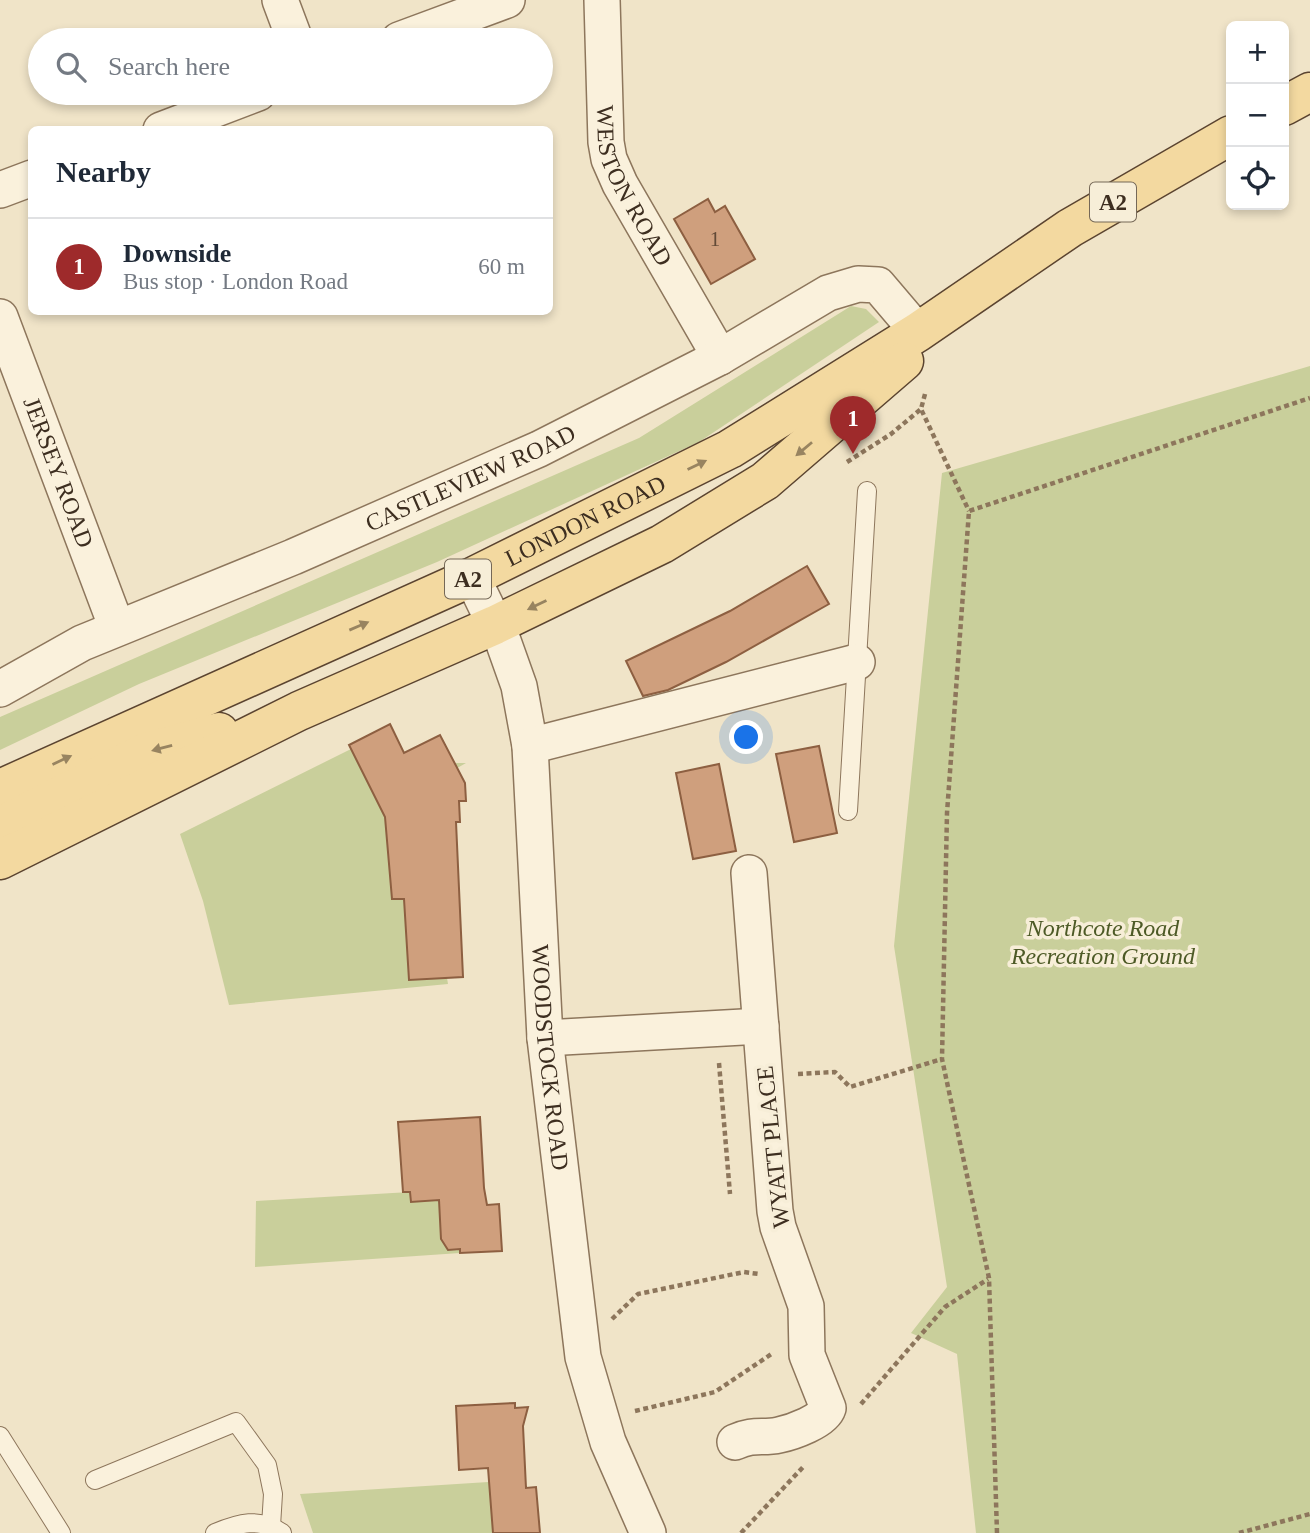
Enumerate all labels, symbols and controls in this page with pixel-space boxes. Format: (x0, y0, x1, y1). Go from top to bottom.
map controls (1226, 21, 1289, 210)
button: + (1226, 21, 1289, 84)
search box (28, 28, 553, 105)
icon: search (52, 48, 90, 86)
text: Search here (108, 52, 230, 81)
button: − (1226, 84, 1289, 147)
street label: WESTON ROAD (592, 105, 677, 270)
button: locate (1226, 147, 1289, 210)
text: Nearby (56, 155, 151, 188)
road number: A2 (1090, 182, 1136, 222)
house number: 1 (710, 227, 720, 251)
text: Downside (123, 239, 231, 268)
text: 1 (73, 254, 85, 279)
text: 60 m (478, 254, 525, 279)
text: Bus stop · London Road (123, 269, 348, 294)
street label: JERSEY ROAD (18, 394, 99, 551)
pin: 1 (830, 396, 876, 454)
street label: CASTLEVIEW ROAD (362, 420, 580, 536)
one-way arrow (796, 441, 814, 456)
one-way arrow (687, 460, 707, 471)
street label: LONDON ROAD (501, 470, 670, 571)
road number: A2 (445, 559, 491, 598)
one-way arrow (527, 599, 547, 611)
one-way arrow (348, 620, 369, 631)
your location (729, 720, 763, 754)
one-way arrow (151, 743, 173, 754)
one-way arrow (52, 755, 72, 766)
park label: Northcote Road Recreation Ground (1010, 915, 1196, 969)
street label: WOODSTOCK ROAD (527, 944, 574, 1172)
street label: WYATT PLACE (752, 1065, 794, 1229)

